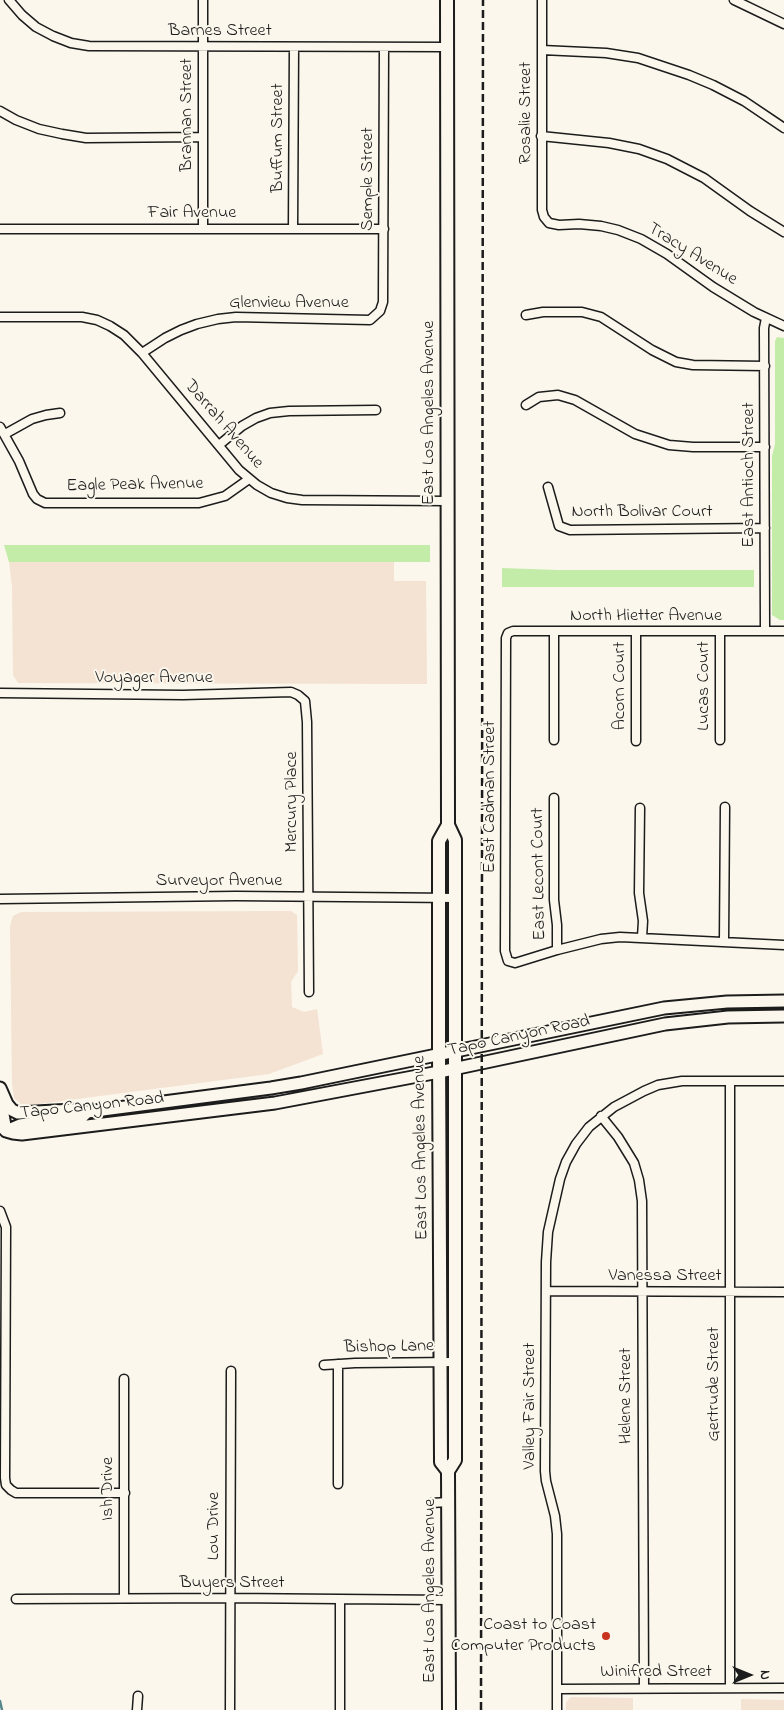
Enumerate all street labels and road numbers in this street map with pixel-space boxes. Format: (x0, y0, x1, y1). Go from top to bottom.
street label: Barnes Street (168, 21, 272, 43)
street label: Brannan Street (177, 58, 199, 172)
street label: Rosalie Street (516, 62, 538, 164)
street label: Buffum Street (268, 83, 290, 193)
street label: Semple Street (358, 127, 380, 231)
street label: Fair Avenue (148, 203, 236, 225)
street label: Tracy Avenue (643, 219, 741, 291)
street label: Glenview Avenue (229, 293, 349, 315)
street label: East Los Angeles Avenue (419, 321, 441, 505)
street label: Darrah Avenue (179, 376, 267, 474)
street label: East Antioch Street (739, 402, 761, 548)
street label: Eagle Peak Avenue (66, 474, 204, 498)
street label: North Bolivar Court (571, 502, 713, 524)
street label: North Hietter Avenue (570, 606, 722, 628)
street label: Lucas Court (694, 641, 716, 731)
street label: Acorn Court (610, 642, 632, 730)
street label: Voyager Avenue (95, 668, 213, 690)
street label: East Cadman Street (480, 721, 502, 873)
street label: Mercury Place (282, 751, 304, 853)
street label: East Lecont Court (528, 807, 552, 941)
street label: Surveyor Avenue (156, 871, 282, 893)
street label: Tapo Canyon Road (446, 1011, 592, 1063)
street label: East Los Angeles Avenue (410, 1055, 434, 1241)
street label: Tapo Canyon Road (19, 1089, 165, 1125)
street label: Vanessa Street (608, 1266, 722, 1288)
street label: Gertrude Street (704, 1327, 726, 1441)
street label: Bishop Lane (344, 1336, 434, 1360)
street label: Valley Fair Street (520, 1343, 542, 1469)
street label: Helene Street (616, 1348, 638, 1444)
street label: Ish Drive (98, 1457, 120, 1521)
street label: Lou Drive (204, 1492, 226, 1560)
street label: East Los Angeles Avenue (420, 1499, 442, 1683)
street label: Buyers Street (179, 1573, 285, 1595)
street label: Winifred Street (600, 1662, 712, 1684)

